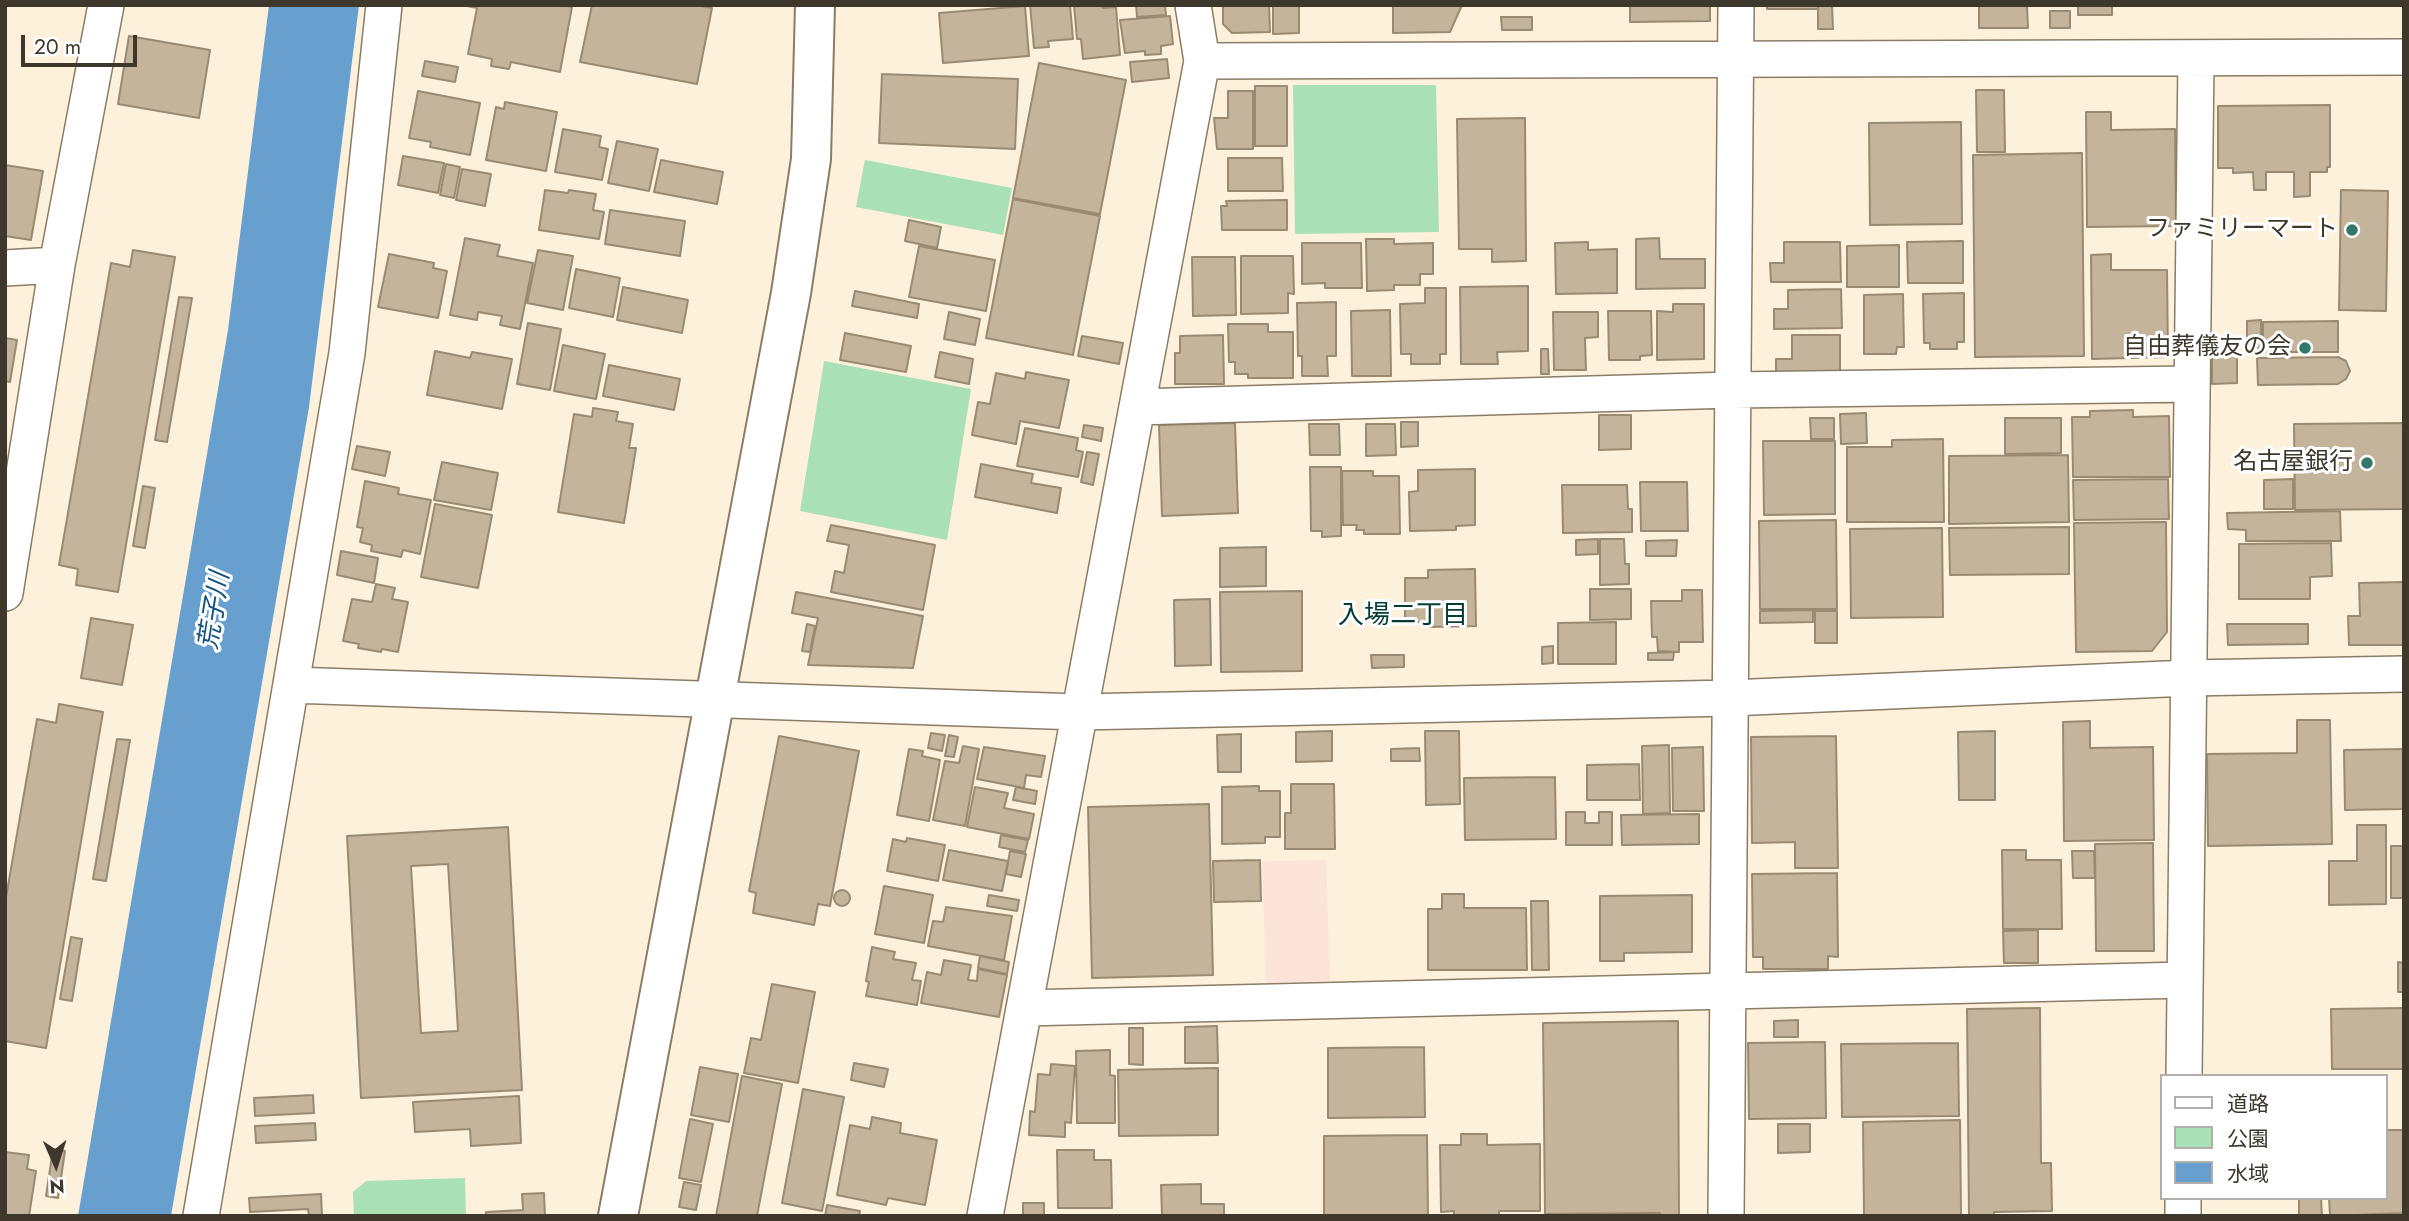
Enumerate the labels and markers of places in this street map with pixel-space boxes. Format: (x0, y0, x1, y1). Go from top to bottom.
place label: ファミリーマート (2146, 216, 2338, 244)
marker: ファミリーマート (2344, 222, 2360, 238)
place label: 自由葬儀友の会 (2123, 334, 2291, 362)
marker: 自由葬儀友の会 (2297, 340, 2313, 356)
place label: 名古屋銀行 (2233, 449, 2353, 477)
marker: 名古屋銀行 (2359, 455, 2375, 471)

